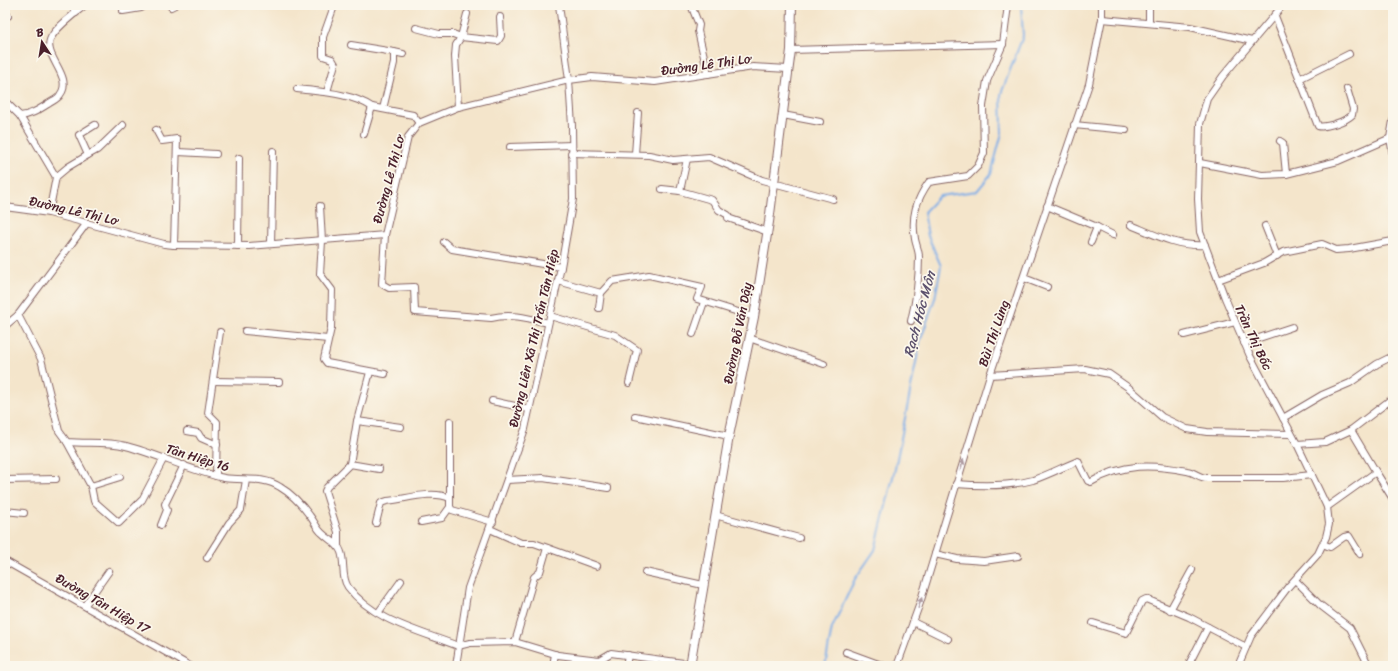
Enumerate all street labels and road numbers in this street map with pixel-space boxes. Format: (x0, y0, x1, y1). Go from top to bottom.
street label: Đường Lê Thị Lơ (659, 47, 754, 82)
street label: Đường Lê Thị Lơ (366, 131, 412, 226)
street label: Đường Lê Thị Lơ (27, 189, 122, 232)
street label: Đường Liên Xã Thị Trấn Tân Hiệp (502, 246, 565, 430)
street label: Đường Đỗ Văn Dậy (716, 280, 759, 386)
street label: Bùi Thị Lùng (971, 296, 1016, 370)
street label: Trần Thị Bốc (1228, 300, 1279, 375)
street label: Tân Hiệp 16 (163, 437, 233, 478)
street label: Đường Tân Hiệp 17 (51, 567, 156, 641)

